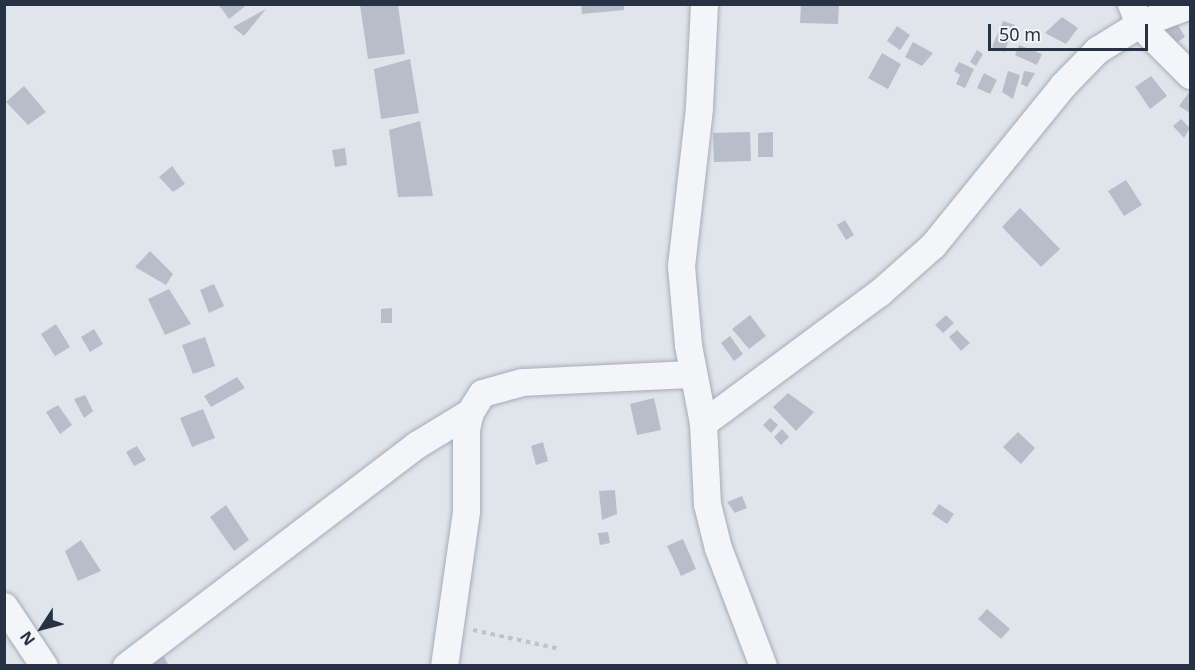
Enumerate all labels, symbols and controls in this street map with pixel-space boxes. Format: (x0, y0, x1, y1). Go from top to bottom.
scale bar (991, 12, 1152, 50)
text: 50 m (999, 22, 1041, 46)
north arrow (12, 598, 72, 658)
text: N (15, 627, 40, 650)

